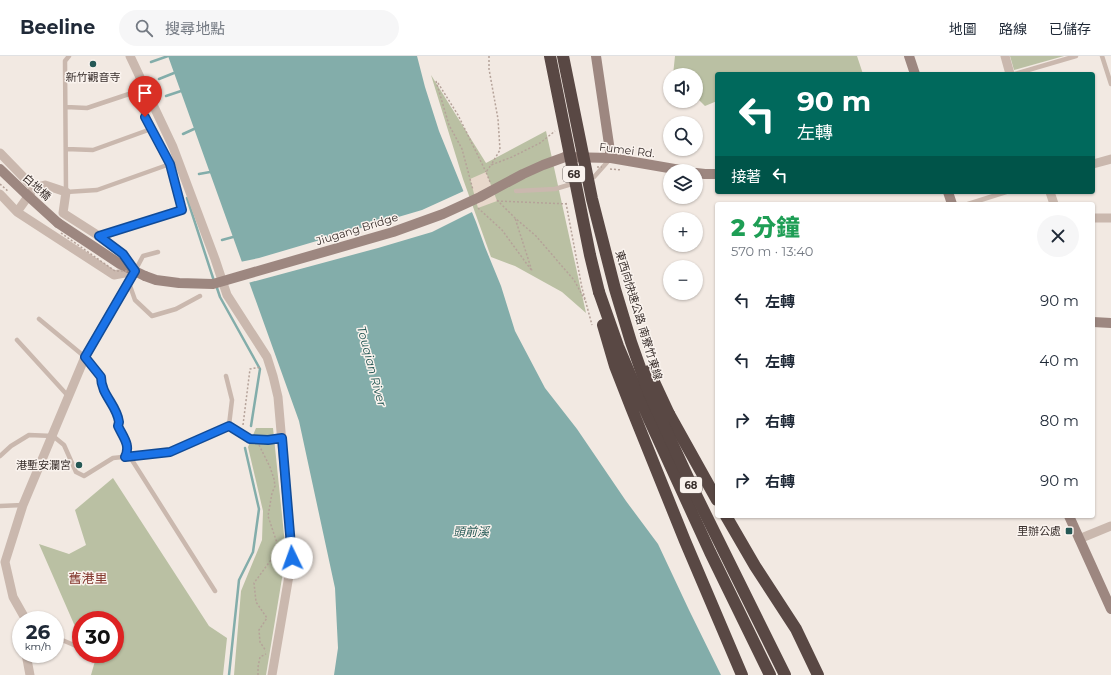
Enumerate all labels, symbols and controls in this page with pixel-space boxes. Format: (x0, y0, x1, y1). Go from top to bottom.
search box (119, 10, 399, 46)
text: Beeline (20, 16, 95, 39)
icon: search (133, 17, 155, 39)
text: 搜尋地點 (165, 19, 225, 38)
text: 地圖 (949, 20, 977, 38)
text: 路線 (999, 20, 1027, 38)
text: 已儲存 (1049, 20, 1091, 38)
marker: 新竹觀音寺 (88, 59, 98, 69)
map controls (663, 68, 703, 300)
button: sound (663, 68, 703, 108)
place label: 新竹觀音寺 (66, 70, 121, 84)
pin (128, 76, 162, 117)
icon: arrive (134, 82, 156, 104)
text: 90 m (797, 84, 871, 118)
icon: left (731, 88, 783, 140)
button: search (663, 116, 703, 156)
text: 左轉 (797, 122, 833, 144)
street label: Fumei Rd. (598, 140, 656, 160)
button: layers (663, 164, 703, 204)
icon: left (769, 164, 791, 186)
road number: 68 (563, 166, 585, 182)
text: 接著 (731, 167, 761, 186)
street label: 白地橋 (20, 171, 54, 203)
street label: Jiugang Bridge (313, 210, 400, 248)
button: + (663, 212, 703, 252)
text: 2 分鐘 (731, 213, 800, 242)
button: close (1037, 215, 1079, 257)
text: 570 m · 13:40 (731, 243, 813, 259)
street label: 東西向快速公路 南寮竹東線 (613, 248, 665, 382)
button: − (663, 260, 703, 300)
icon: left (731, 289, 753, 311)
text: 90 m (1040, 291, 1079, 310)
text: 左轉 (765, 292, 795, 311)
water label: Touqian River (354, 324, 390, 408)
icon: left (731, 349, 753, 371)
text: 40 m (1039, 351, 1079, 370)
text: 左轉 (765, 352, 795, 371)
icon: right (731, 409, 753, 431)
text: 80 m (1040, 411, 1079, 430)
text: 右轉 (765, 412, 795, 431)
place label: 港塹安瀾宮 (16, 458, 71, 472)
marker: 港塹安瀾宮 (74, 460, 84, 470)
icon: right (731, 469, 753, 491)
text: 90 m (1040, 471, 1079, 490)
text: 右轉 (765, 472, 795, 491)
road number: 68 (680, 477, 702, 493)
water label: 頭前溪 (453, 524, 491, 539)
place label: 里辦公處 (1017, 524, 1061, 538)
marker: 里辦公處 (1064, 526, 1074, 536)
position arrow (271, 537, 313, 579)
district label: 舊港里 (68, 570, 108, 586)
speed limit sign: 30 (72, 611, 124, 663)
text: 26 (26, 620, 50, 644)
text: km/h (25, 640, 51, 653)

